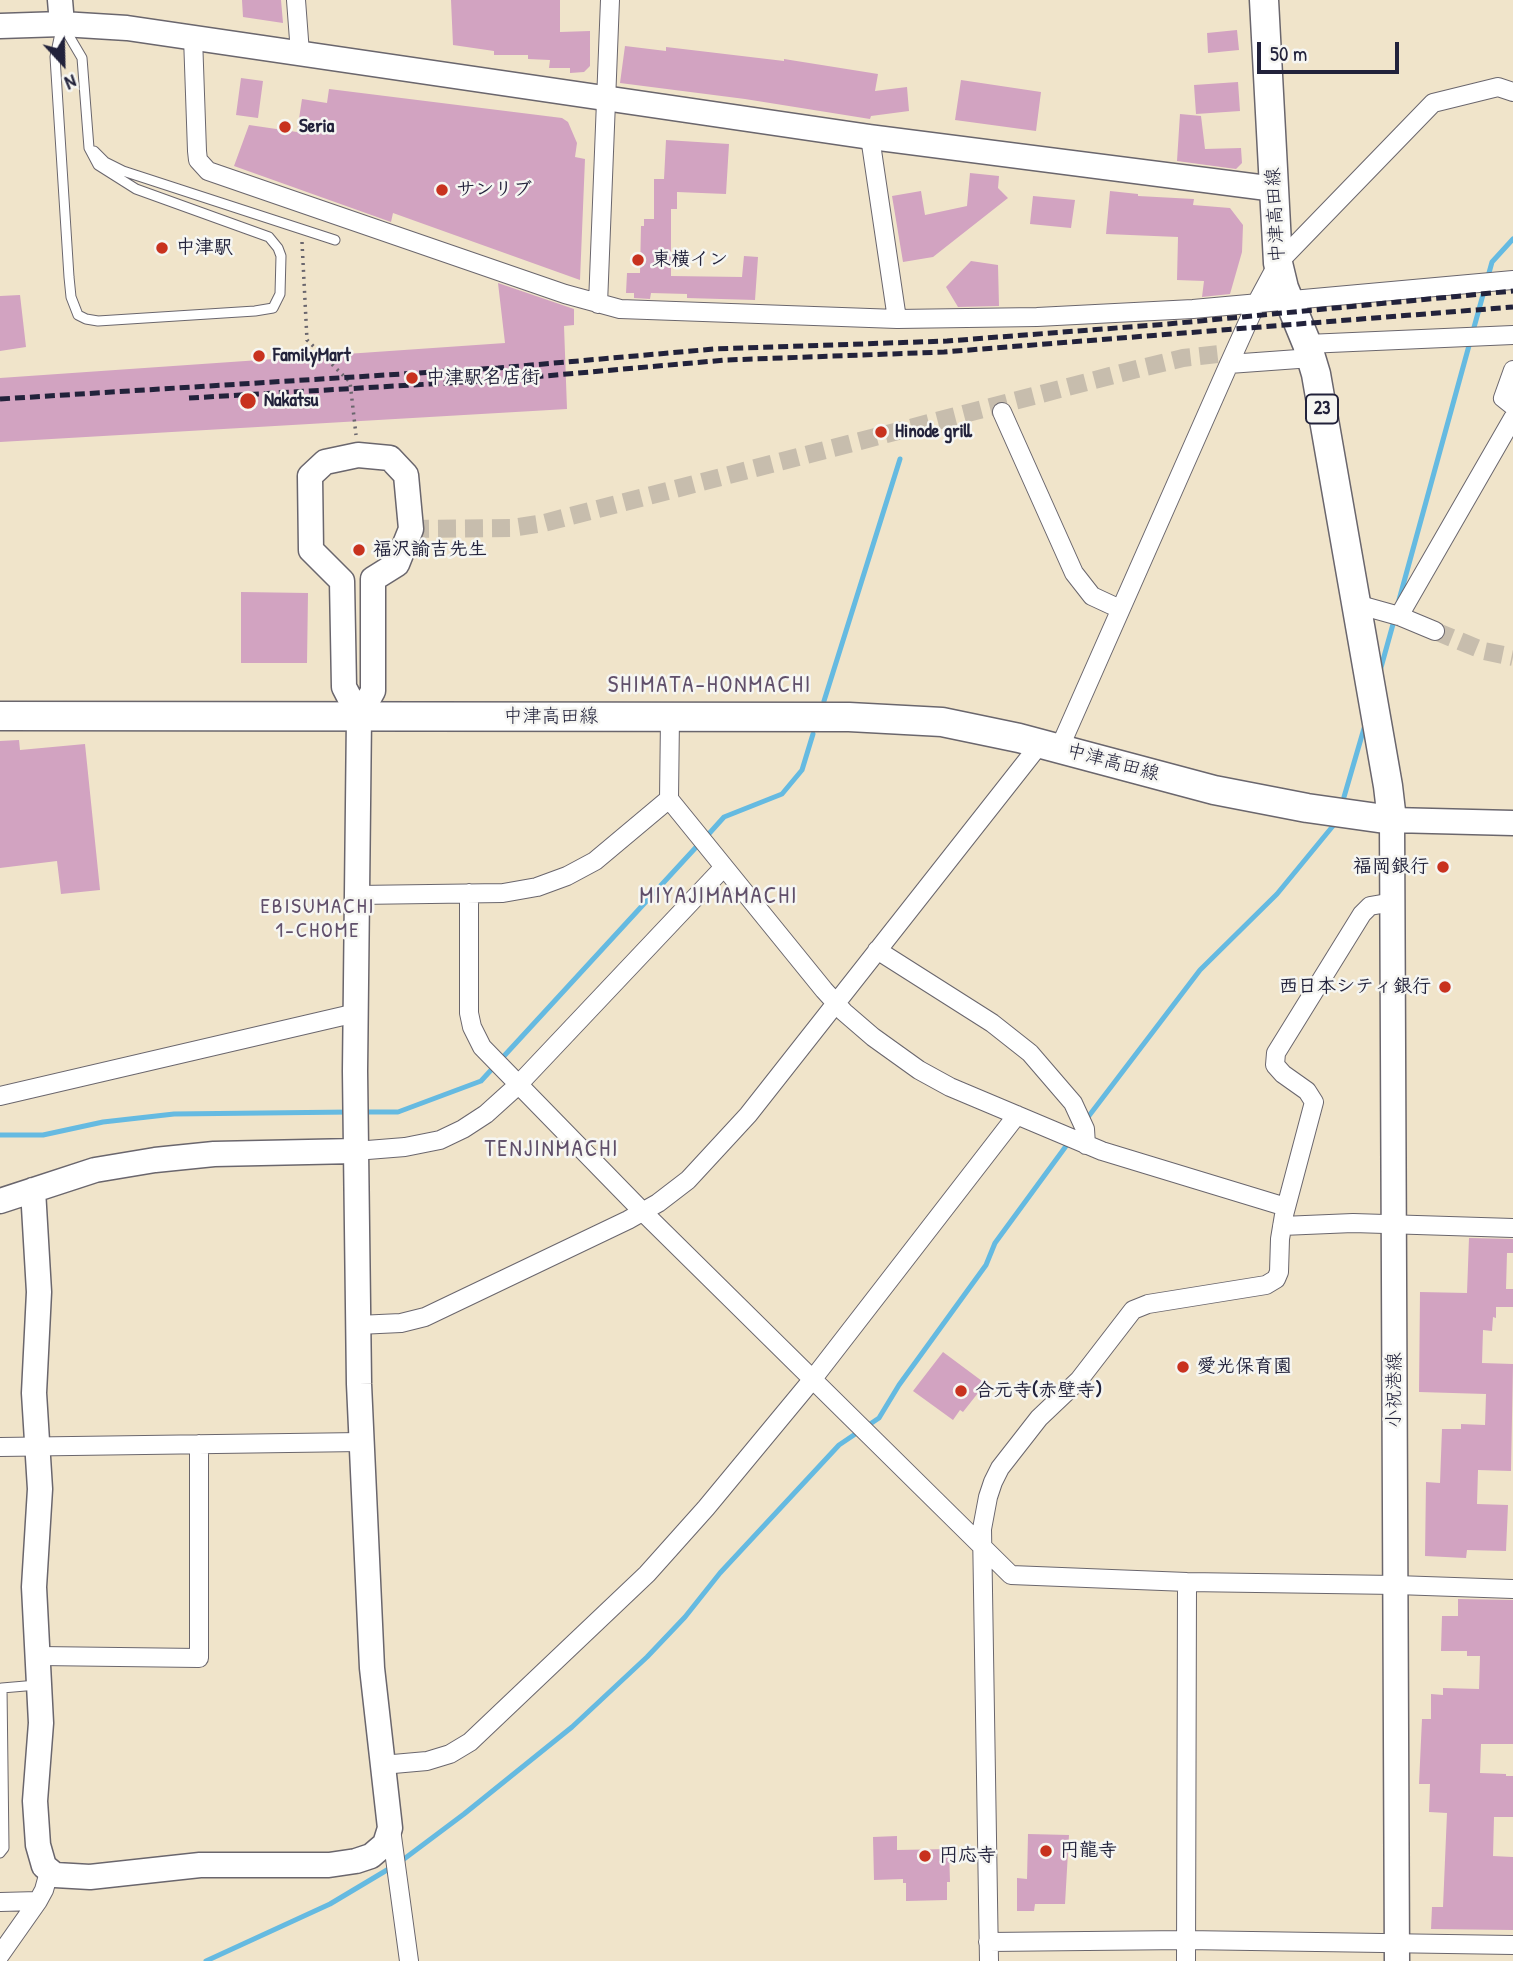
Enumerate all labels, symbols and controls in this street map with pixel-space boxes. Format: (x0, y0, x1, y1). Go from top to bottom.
north arrow (28, 28, 98, 98)
scale bar (1261, 28, 1403, 72)
text: 50 m (1270, 39, 1307, 68)
text: N (61, 69, 80, 96)
place label: Seria (299, 116, 334, 138)
marker: Seria (277, 119, 293, 135)
street label: 中津高田線 (1262, 167, 1290, 263)
place label: サンリブ (456, 179, 532, 201)
marker: サンリブ (434, 182, 450, 198)
place label: 中津駅 (176, 237, 233, 259)
marker: 中津駅 (154, 240, 170, 256)
place label: 東横イン (652, 249, 728, 271)
marker: 東横イン (630, 252, 646, 268)
place label: FamilyMart (273, 345, 350, 367)
marker: FamilyMart (251, 348, 267, 364)
place label: 中津駅名店街 (426, 367, 540, 389)
marker: 中津駅名店街 (404, 370, 420, 386)
place label: Nakatsu (264, 390, 318, 412)
marker: Nakatsu (238, 391, 258, 411)
road number: 23 (1306, 394, 1338, 424)
place label: Hinode grill (895, 421, 972, 443)
marker: Hinode grill (873, 424, 889, 440)
place label: 福沢諭吉先生 (373, 539, 487, 561)
marker: 福沢諭吉先生 (351, 542, 367, 558)
district label: SHIMATA-HONMACHI (610, 672, 810, 700)
street label: 中津高田線 (504, 706, 598, 728)
street label: 中津高田線 (1064, 740, 1162, 786)
place label: 福岡銀行 (1353, 856, 1429, 878)
marker: 福岡銀行 (1435, 859, 1451, 875)
district label: MIYAJIMAMACHI (641, 883, 797, 911)
district label: EBISUMACHI 1-CHOME (262, 894, 374, 944)
place label: 西日本シティ銀行 (1279, 976, 1431, 998)
marker: 西日本シティ銀行 (1437, 979, 1453, 995)
district label: TENJINMACHI (486, 1136, 618, 1164)
street label: 小祝港線 (1384, 1352, 1406, 1428)
place label: 愛光保育園 (1197, 1356, 1292, 1378)
marker: 愛光保育園 (1175, 1359, 1191, 1375)
place label: 合元寺(赤壁寺) (975, 1380, 1102, 1402)
marker: 合元寺(赤壁寺) (953, 1383, 969, 1399)
place label: 円龍寺 (1060, 1840, 1117, 1862)
marker: 円龍寺 (1038, 1843, 1054, 1859)
place label: 円応寺 (939, 1845, 996, 1867)
marker: 円応寺 (917, 1848, 933, 1864)

